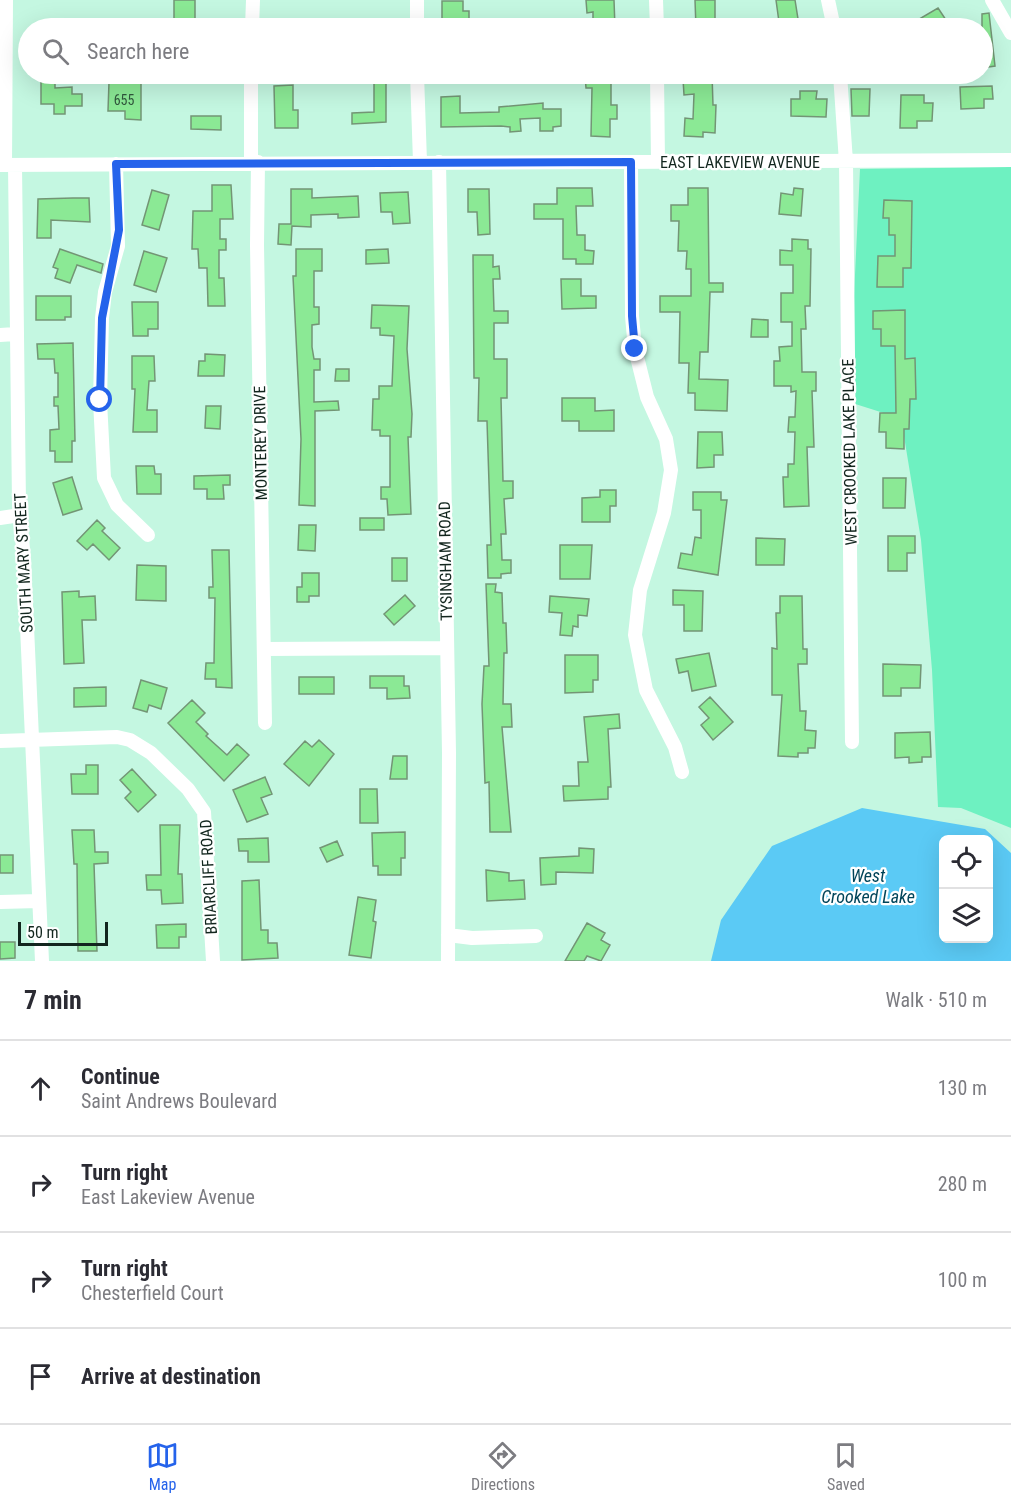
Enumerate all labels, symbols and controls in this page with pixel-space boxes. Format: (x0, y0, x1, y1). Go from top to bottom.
search box (18, 18, 993, 84)
icon: search (39, 35, 72, 68)
text: Search here (87, 39, 189, 64)
house number: 655 (114, 92, 134, 108)
street label: EAST LAKEVIEW AVENUE (660, 153, 820, 172)
route end (621, 335, 647, 361)
street label: WEST CROOKED LAKE PLACE (838, 359, 861, 545)
street label: MONTEREY DRIVE (250, 385, 271, 501)
route start (86, 386, 112, 412)
street label: SOUTH MARY STREET (10, 493, 37, 633)
street label: TYSINGHAM ROAD (435, 501, 456, 621)
street label: BRIARCLIFF ROAD (196, 819, 221, 935)
map controls (939, 835, 993, 943)
button: locate (939, 835, 993, 889)
water label: West Crooked Lake (821, 865, 915, 907)
button: layers (939, 889, 993, 943)
scale bar (18, 919, 108, 946)
text: 50 m (27, 923, 59, 942)
text: 7 min (24, 985, 82, 1015)
text: Walk · 510 m (886, 988, 987, 1012)
text: Continue (81, 1064, 160, 1089)
icon: ahead (24, 1072, 57, 1105)
text: 130 m (938, 1076, 987, 1100)
text: Saint Andrews Boulevard (81, 1089, 277, 1113)
text: Turn right (81, 1160, 168, 1185)
icon: right (24, 1168, 57, 1201)
text: 280 m (938, 1172, 987, 1196)
text: East Lakeview Avenue (81, 1185, 255, 1209)
text: Turn right (81, 1256, 168, 1281)
icon: right (24, 1264, 57, 1297)
text: 100 m (938, 1268, 987, 1292)
text: Chesterfield Court (81, 1281, 224, 1305)
icon: arrive (24, 1360, 57, 1393)
text: Arrive at destination (81, 1364, 261, 1389)
tab: Map (146, 1439, 179, 1494)
tab: Directions (471, 1439, 535, 1494)
tab: Saved (827, 1439, 865, 1494)

